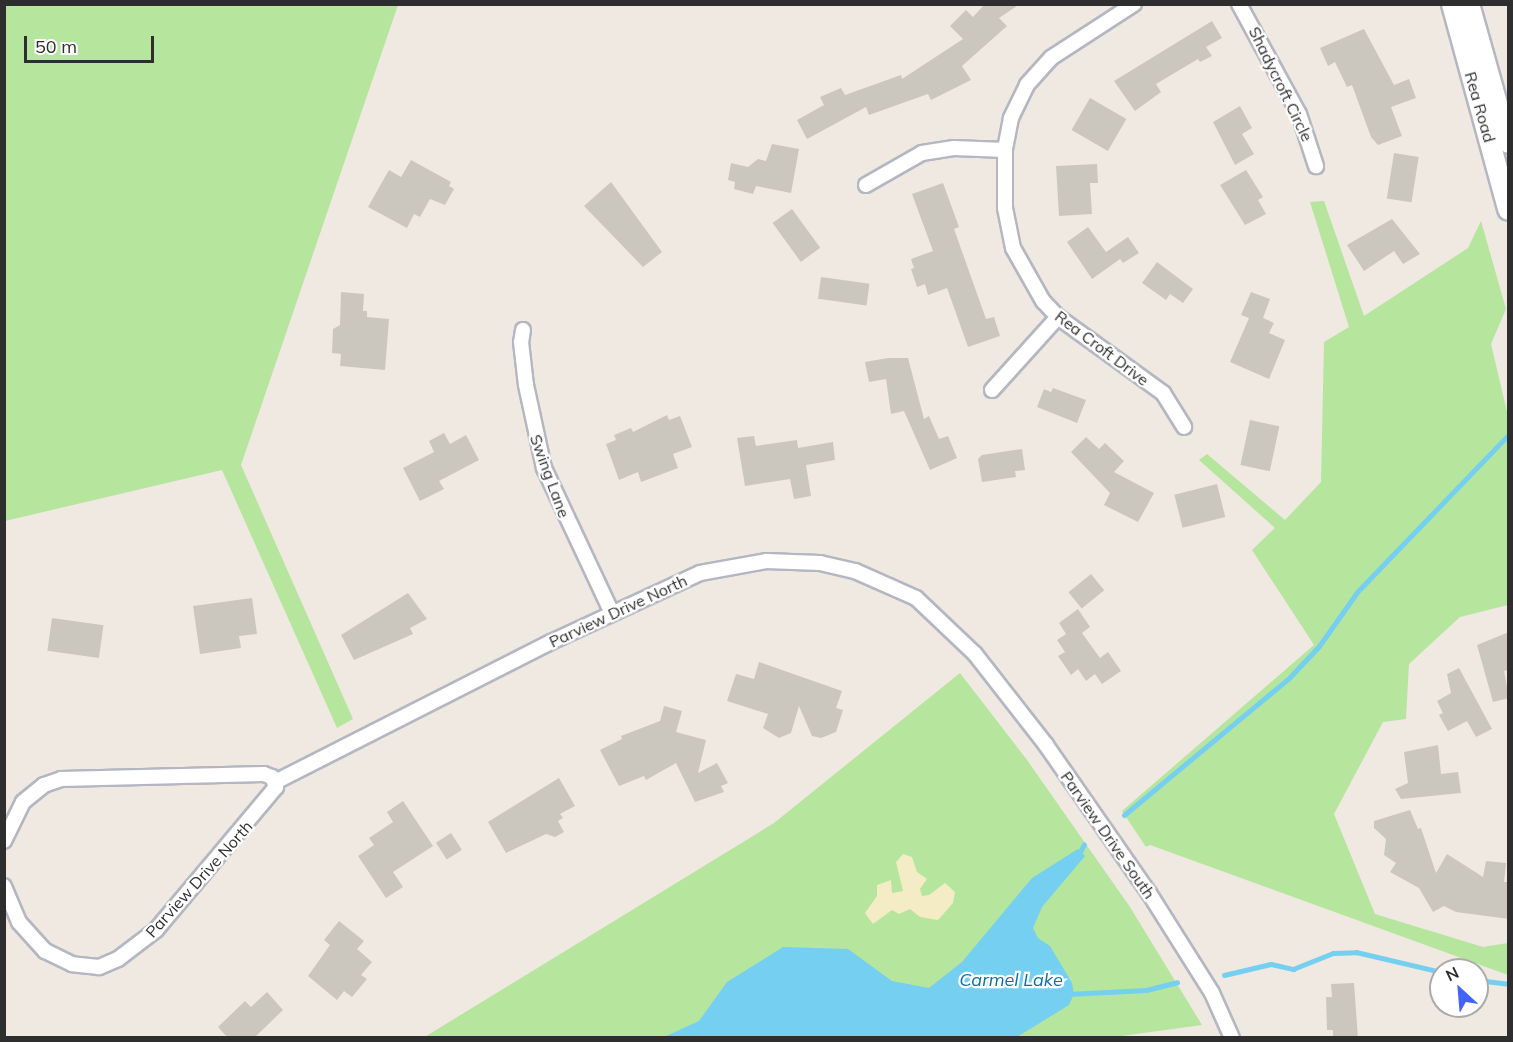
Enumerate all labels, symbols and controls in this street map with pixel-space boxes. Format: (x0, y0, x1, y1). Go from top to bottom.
street label: Shadycroft Circle (1245, 23, 1317, 145)
scale bar (27, 24, 158, 62)
text: 50 m (35, 35, 77, 58)
street label: Rea Road (1461, 69, 1499, 145)
street label: Rea Croft Drive (1051, 306, 1153, 390)
street label: Swing Lane (526, 432, 574, 520)
street label: Parview Drive North (546, 571, 690, 651)
street label: Parview Drive South (1057, 768, 1159, 902)
street label: Parview Drive North (142, 817, 256, 941)
north arrow (1429, 958, 1489, 1018)
text: N (1442, 962, 1462, 985)
water label: Carmel Lake (959, 969, 1063, 991)

